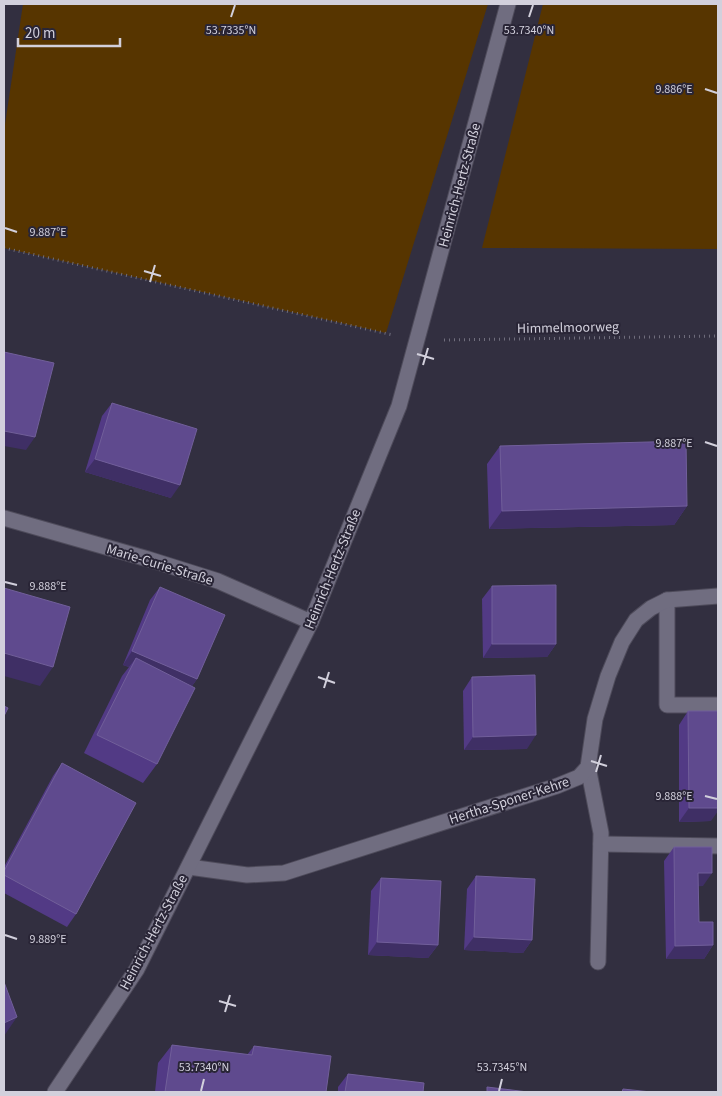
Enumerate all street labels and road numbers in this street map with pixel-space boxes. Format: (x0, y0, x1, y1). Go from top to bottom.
street label: Heinrich-Hertz-Straße (434, 121, 486, 250)
street label: Himmelmoorweg (517, 317, 619, 339)
street label: Heinrich-Hertz-Straße (300, 506, 366, 632)
street label: Marie-Curie-Straße (104, 539, 215, 591)
street label: Hertha-Sponer-Kehre (447, 772, 572, 830)
street label: Heinrich-Hertz-Straße (115, 871, 193, 994)

